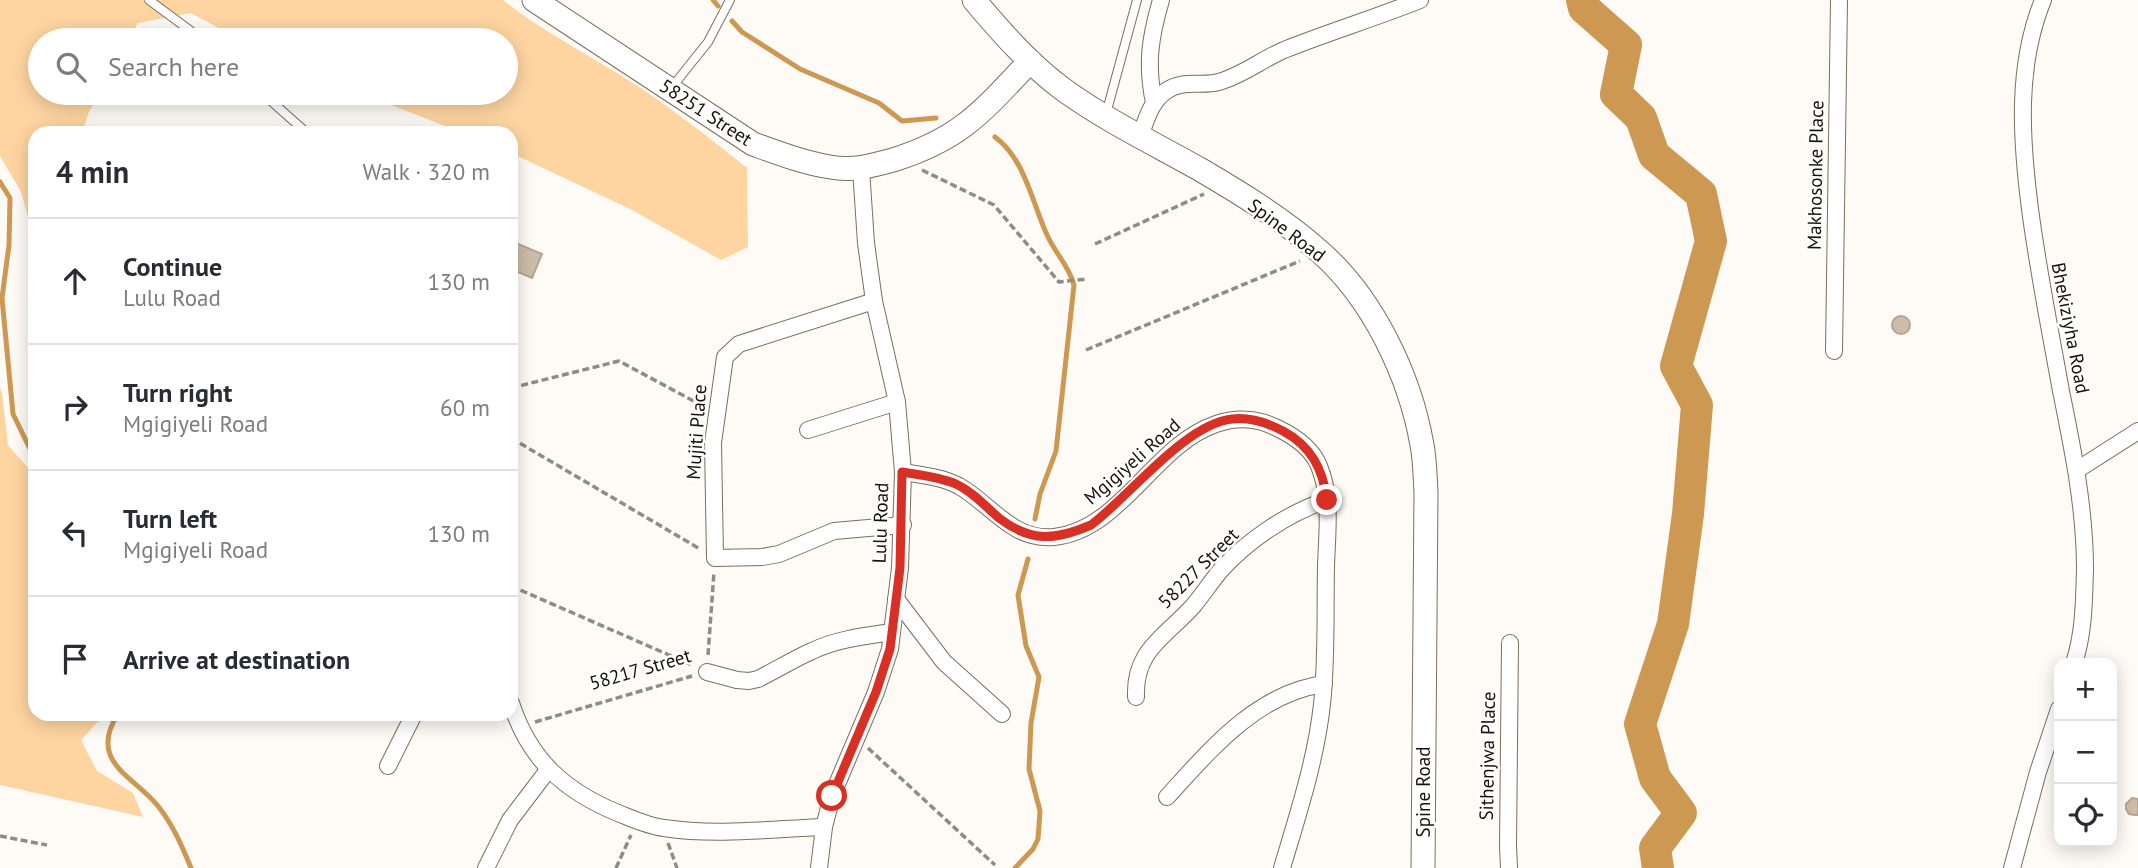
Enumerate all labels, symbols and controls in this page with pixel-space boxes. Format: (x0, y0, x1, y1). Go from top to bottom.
search box (28, 28, 518, 105)
icon: search (52, 48, 90, 86)
text: Search here (108, 50, 239, 83)
street label: 58251 Street (655, 73, 757, 151)
street label: Makhosonke Place (1802, 100, 1828, 250)
text: 4 min (56, 152, 129, 191)
text: Walk · 320 m (363, 157, 490, 186)
street label: Spine Road (1244, 193, 1330, 267)
text: Continue (123, 250, 222, 283)
street label: Bhekiziyha Road (2047, 260, 2095, 396)
icon: ahead (56, 262, 94, 300)
text: 130 m (428, 267, 490, 296)
text: Lulu Road (123, 283, 221, 312)
text: Turn right (123, 376, 232, 409)
street label: Mujiti Place (681, 384, 711, 480)
icon: right (56, 388, 94, 426)
text: 60 m (440, 393, 490, 422)
text: Mgigiyeli Road (123, 409, 268, 438)
street label: Mgigiyeli Road (1079, 413, 1185, 509)
street label: Lulu Road (867, 482, 893, 564)
route end (1311, 484, 1342, 515)
text: Turn left (123, 502, 217, 535)
icon: left (56, 514, 94, 552)
text: 130 m (428, 519, 490, 548)
street label: 58227 Street (1153, 522, 1244, 613)
text: Mgigiyeli Road (123, 535, 268, 564)
icon: arrive (56, 640, 94, 678)
text: Arrive at destination (123, 643, 350, 676)
street label: 58217 Street (587, 643, 694, 695)
map controls (2054, 658, 2117, 847)
button: + (2054, 658, 2117, 721)
street label: Sithenjwa Place (1474, 691, 1500, 821)
button: − (2054, 721, 2117, 784)
street label: Spine Road (1411, 747, 1435, 837)
route start (816, 780, 847, 811)
button: locate (2054, 784, 2117, 847)

